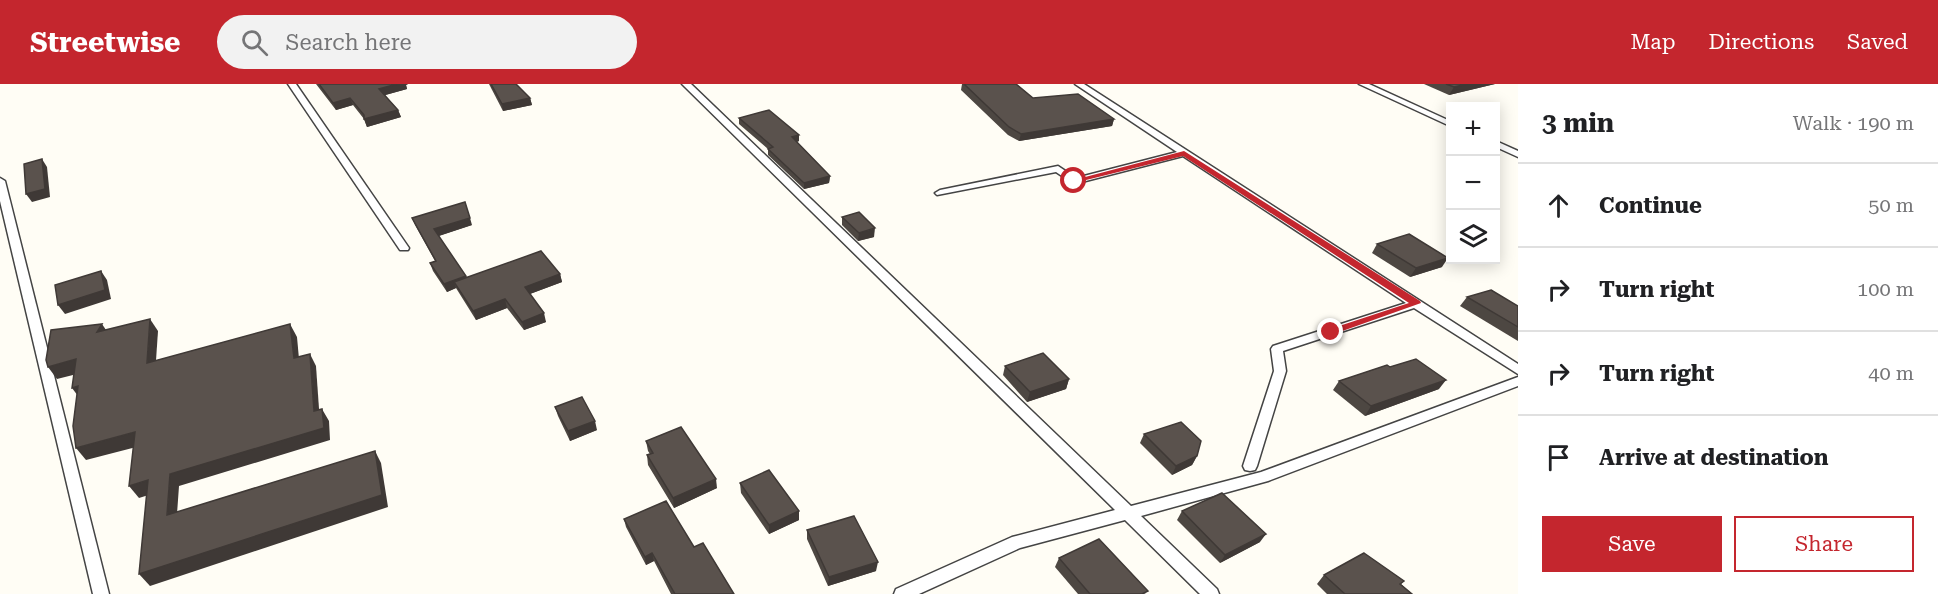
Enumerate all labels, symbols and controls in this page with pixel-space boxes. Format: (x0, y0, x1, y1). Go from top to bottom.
search box (217, 15, 637, 69)
text: Streetwise (30, 26, 181, 59)
icon: search (238, 26, 271, 59)
text: Search here (286, 30, 412, 55)
text: Map (1631, 30, 1675, 54)
text: Directions (1708, 30, 1814, 54)
text: Saved (1847, 30, 1908, 54)
map controls (1446, 102, 1500, 264)
button: + (1446, 102, 1500, 156)
text: 3 min (1542, 108, 1614, 138)
text: Walk · 190 m (1793, 111, 1914, 135)
button: − (1446, 156, 1500, 210)
route start (1060, 167, 1086, 193)
icon: ahead (1542, 189, 1575, 222)
text: Continue (1599, 193, 1702, 218)
text: 50 m (1868, 193, 1914, 217)
button: layers (1446, 210, 1500, 264)
icon: right (1542, 273, 1575, 306)
text: Turn right (1599, 277, 1714, 302)
text: 100 m (1857, 277, 1914, 301)
route end (1317, 318, 1343, 344)
icon: right (1542, 357, 1575, 390)
text: Turn right (1599, 361, 1714, 386)
text: 40 m (1868, 361, 1914, 385)
icon: arrive (1542, 441, 1575, 474)
text: Arrive at destination (1599, 445, 1828, 470)
button: Save (1542, 516, 1722, 572)
button: Share (1734, 516, 1914, 572)

